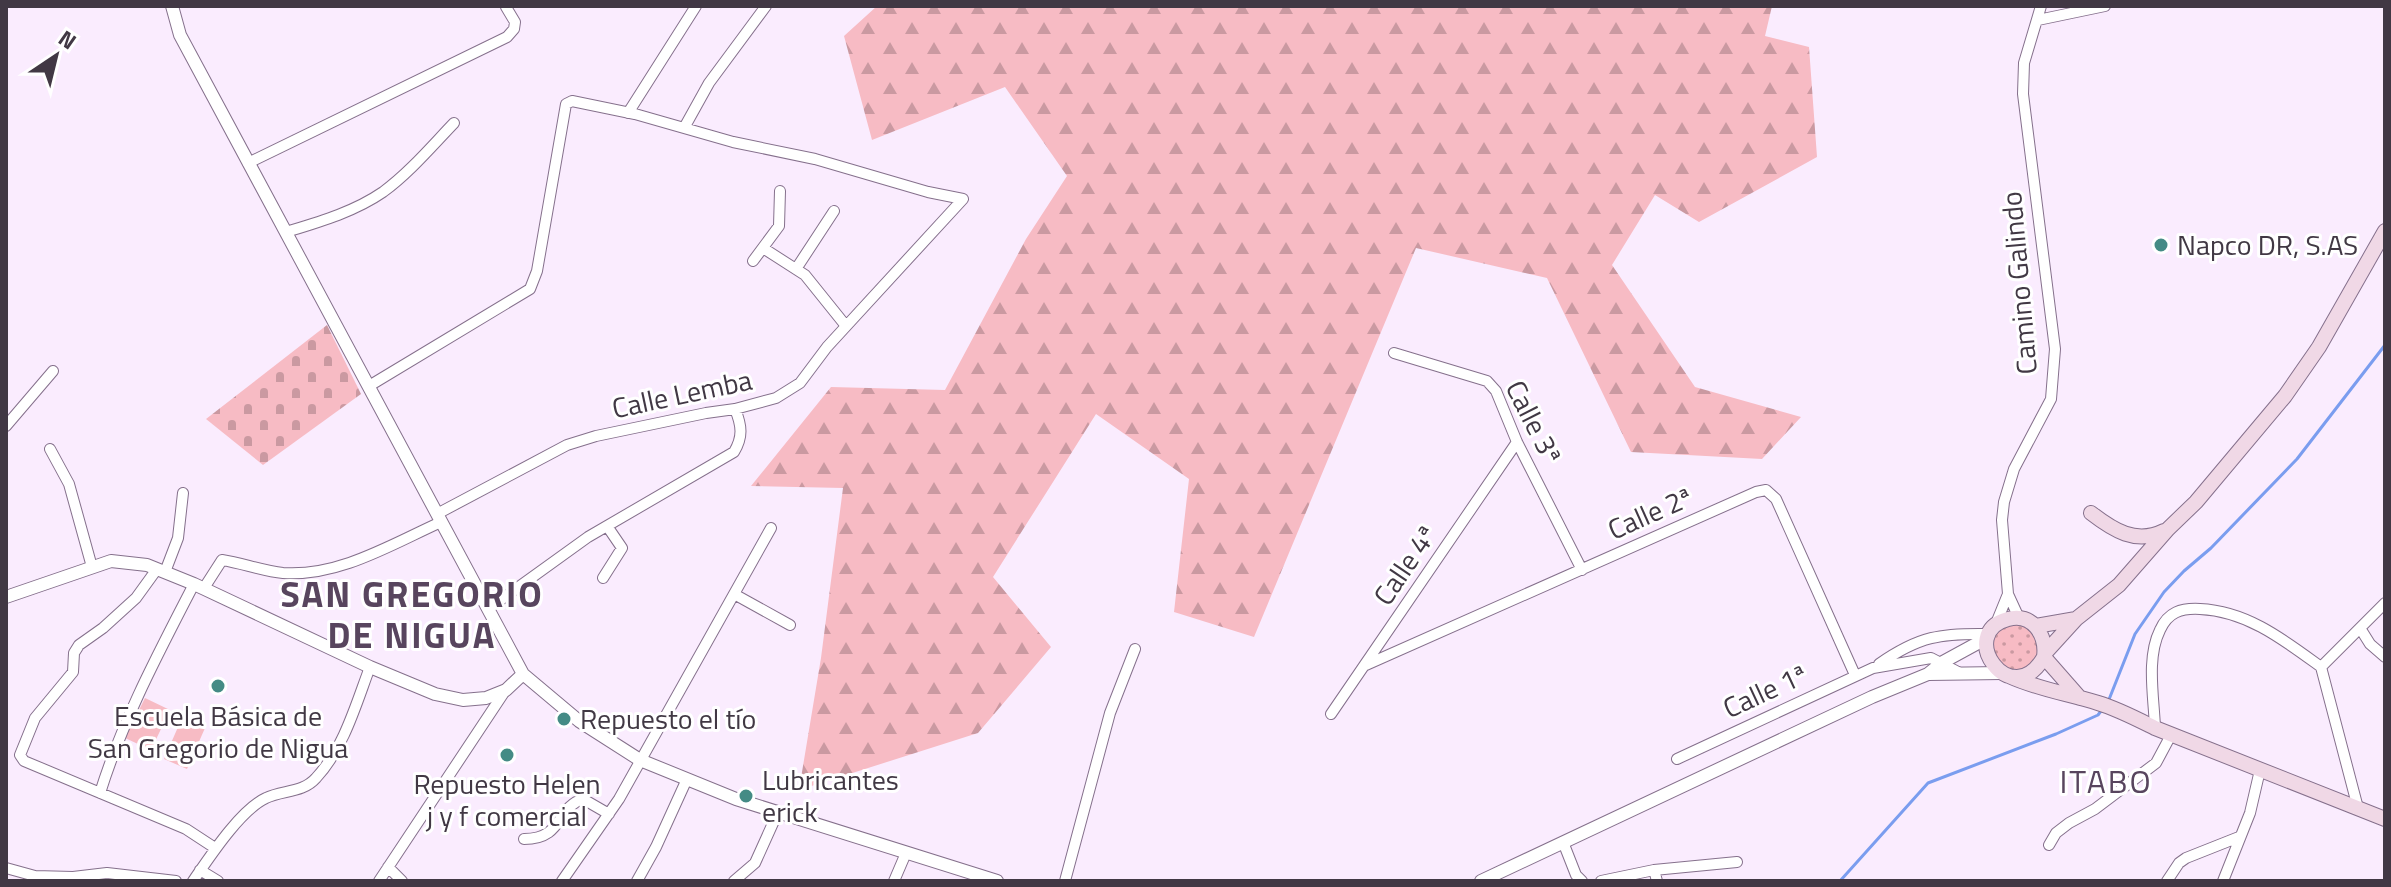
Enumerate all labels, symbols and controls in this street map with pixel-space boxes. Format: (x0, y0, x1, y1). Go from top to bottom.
north arrow (16, 16, 96, 96)
text: N (51, 21, 83, 58)
street label: Camino Galindo (1989, 190, 2048, 376)
place label: Napco DR, S.AS (2177, 223, 2358, 266)
marker: Napco DR, S.AS (2152, 236, 2170, 254)
street label: Calle Lemba (608, 358, 756, 429)
street label: Calle 3ª (1495, 372, 1574, 471)
street label: Calle 2ª (1600, 475, 1699, 550)
street label: Calle 4ª (1362, 516, 1447, 614)
district label: SAN GREGORIO DE NIGUA (280, 566, 544, 662)
street label: Calle 1ª (1715, 652, 1814, 729)
marker: Escuela Básica de San Gregorio de Nigua (209, 677, 227, 695)
place label: Escuela Básica de San Gregorio de Nigua (88, 694, 348, 769)
place label: Repuesto el tío (580, 697, 756, 740)
marker: Repuesto el tío (555, 710, 573, 728)
marker: Repuesto Helen j y f comercial (498, 746, 516, 764)
district label: ITABO (2059, 757, 2153, 805)
place label: Lubricantes erick (762, 758, 899, 833)
place label: Repuesto Helen j y f comercial (413, 762, 601, 837)
marker: Lubricantes erick (737, 787, 755, 805)

